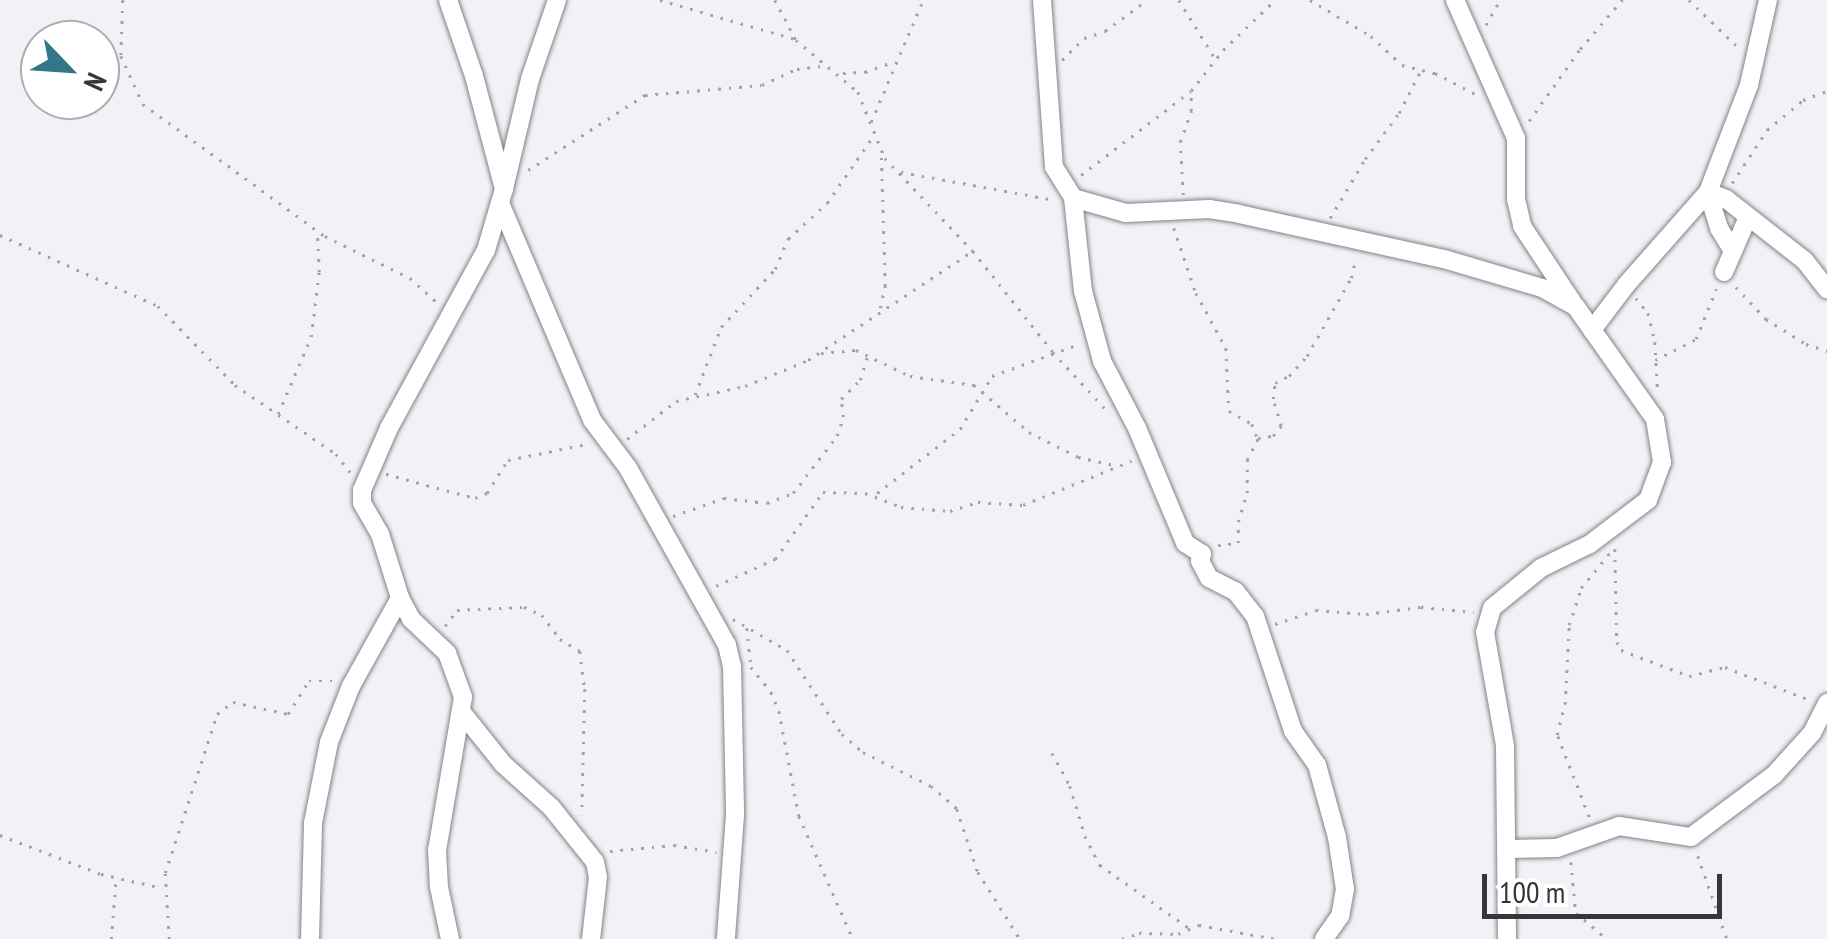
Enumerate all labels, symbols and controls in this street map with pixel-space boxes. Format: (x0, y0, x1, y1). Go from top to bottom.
north arrow (20, 20, 120, 120)
text: N (76, 67, 116, 97)
scale bar (1487, 854, 1727, 916)
text: 100 m (1499, 872, 1565, 911)

